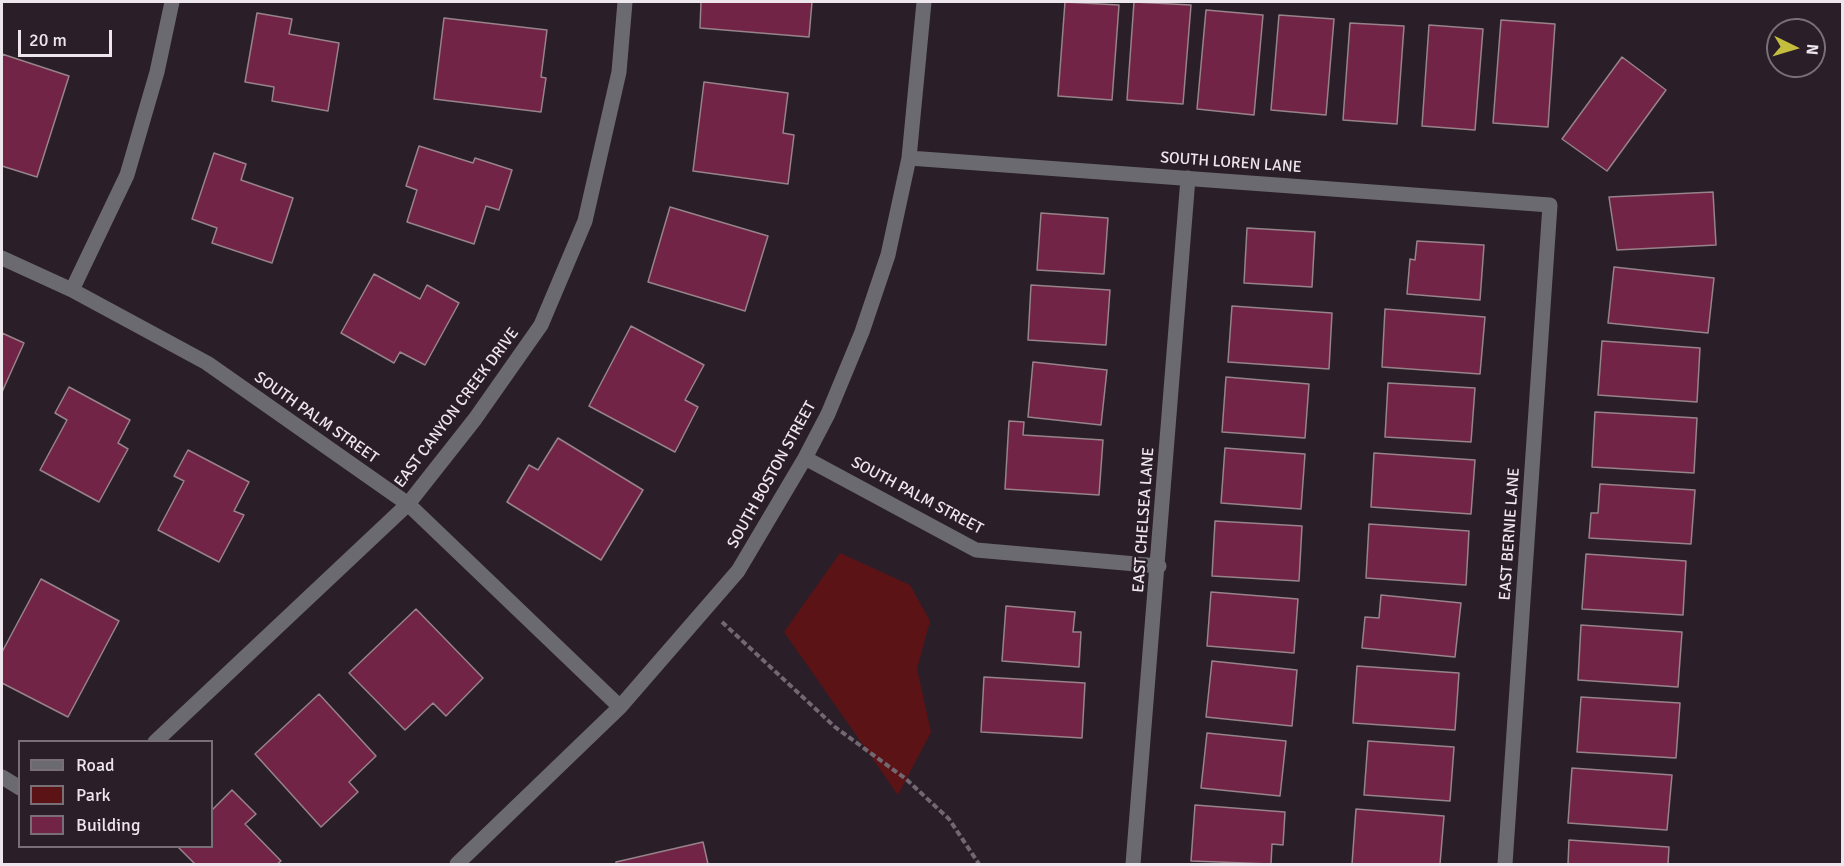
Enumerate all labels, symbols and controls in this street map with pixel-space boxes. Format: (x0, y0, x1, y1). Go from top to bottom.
scale bar (21, 18, 116, 56)
north arrow (1766, 18, 1826, 78)
text: 20 m (29, 29, 67, 51)
text: N (1801, 43, 1822, 56)
street label: SOUTH LOREN LANE (1160, 148, 1302, 178)
street label: EAST CANYON CREEK DRIVE (391, 324, 523, 492)
street label: SOUTH PALM STREET (250, 368, 382, 468)
street label: SOUTH BOSTON STREET (724, 398, 820, 552)
street label: EAST CHELSEA LANE (1129, 447, 1159, 593)
street label: SOUTH PALM STREET (848, 453, 986, 539)
street label: EAST BERNIE LANE (1496, 467, 1524, 601)
legend (18, 740, 213, 848)
text: Road (76, 754, 115, 776)
text: Park (76, 784, 111, 806)
text: Building (76, 814, 140, 836)

